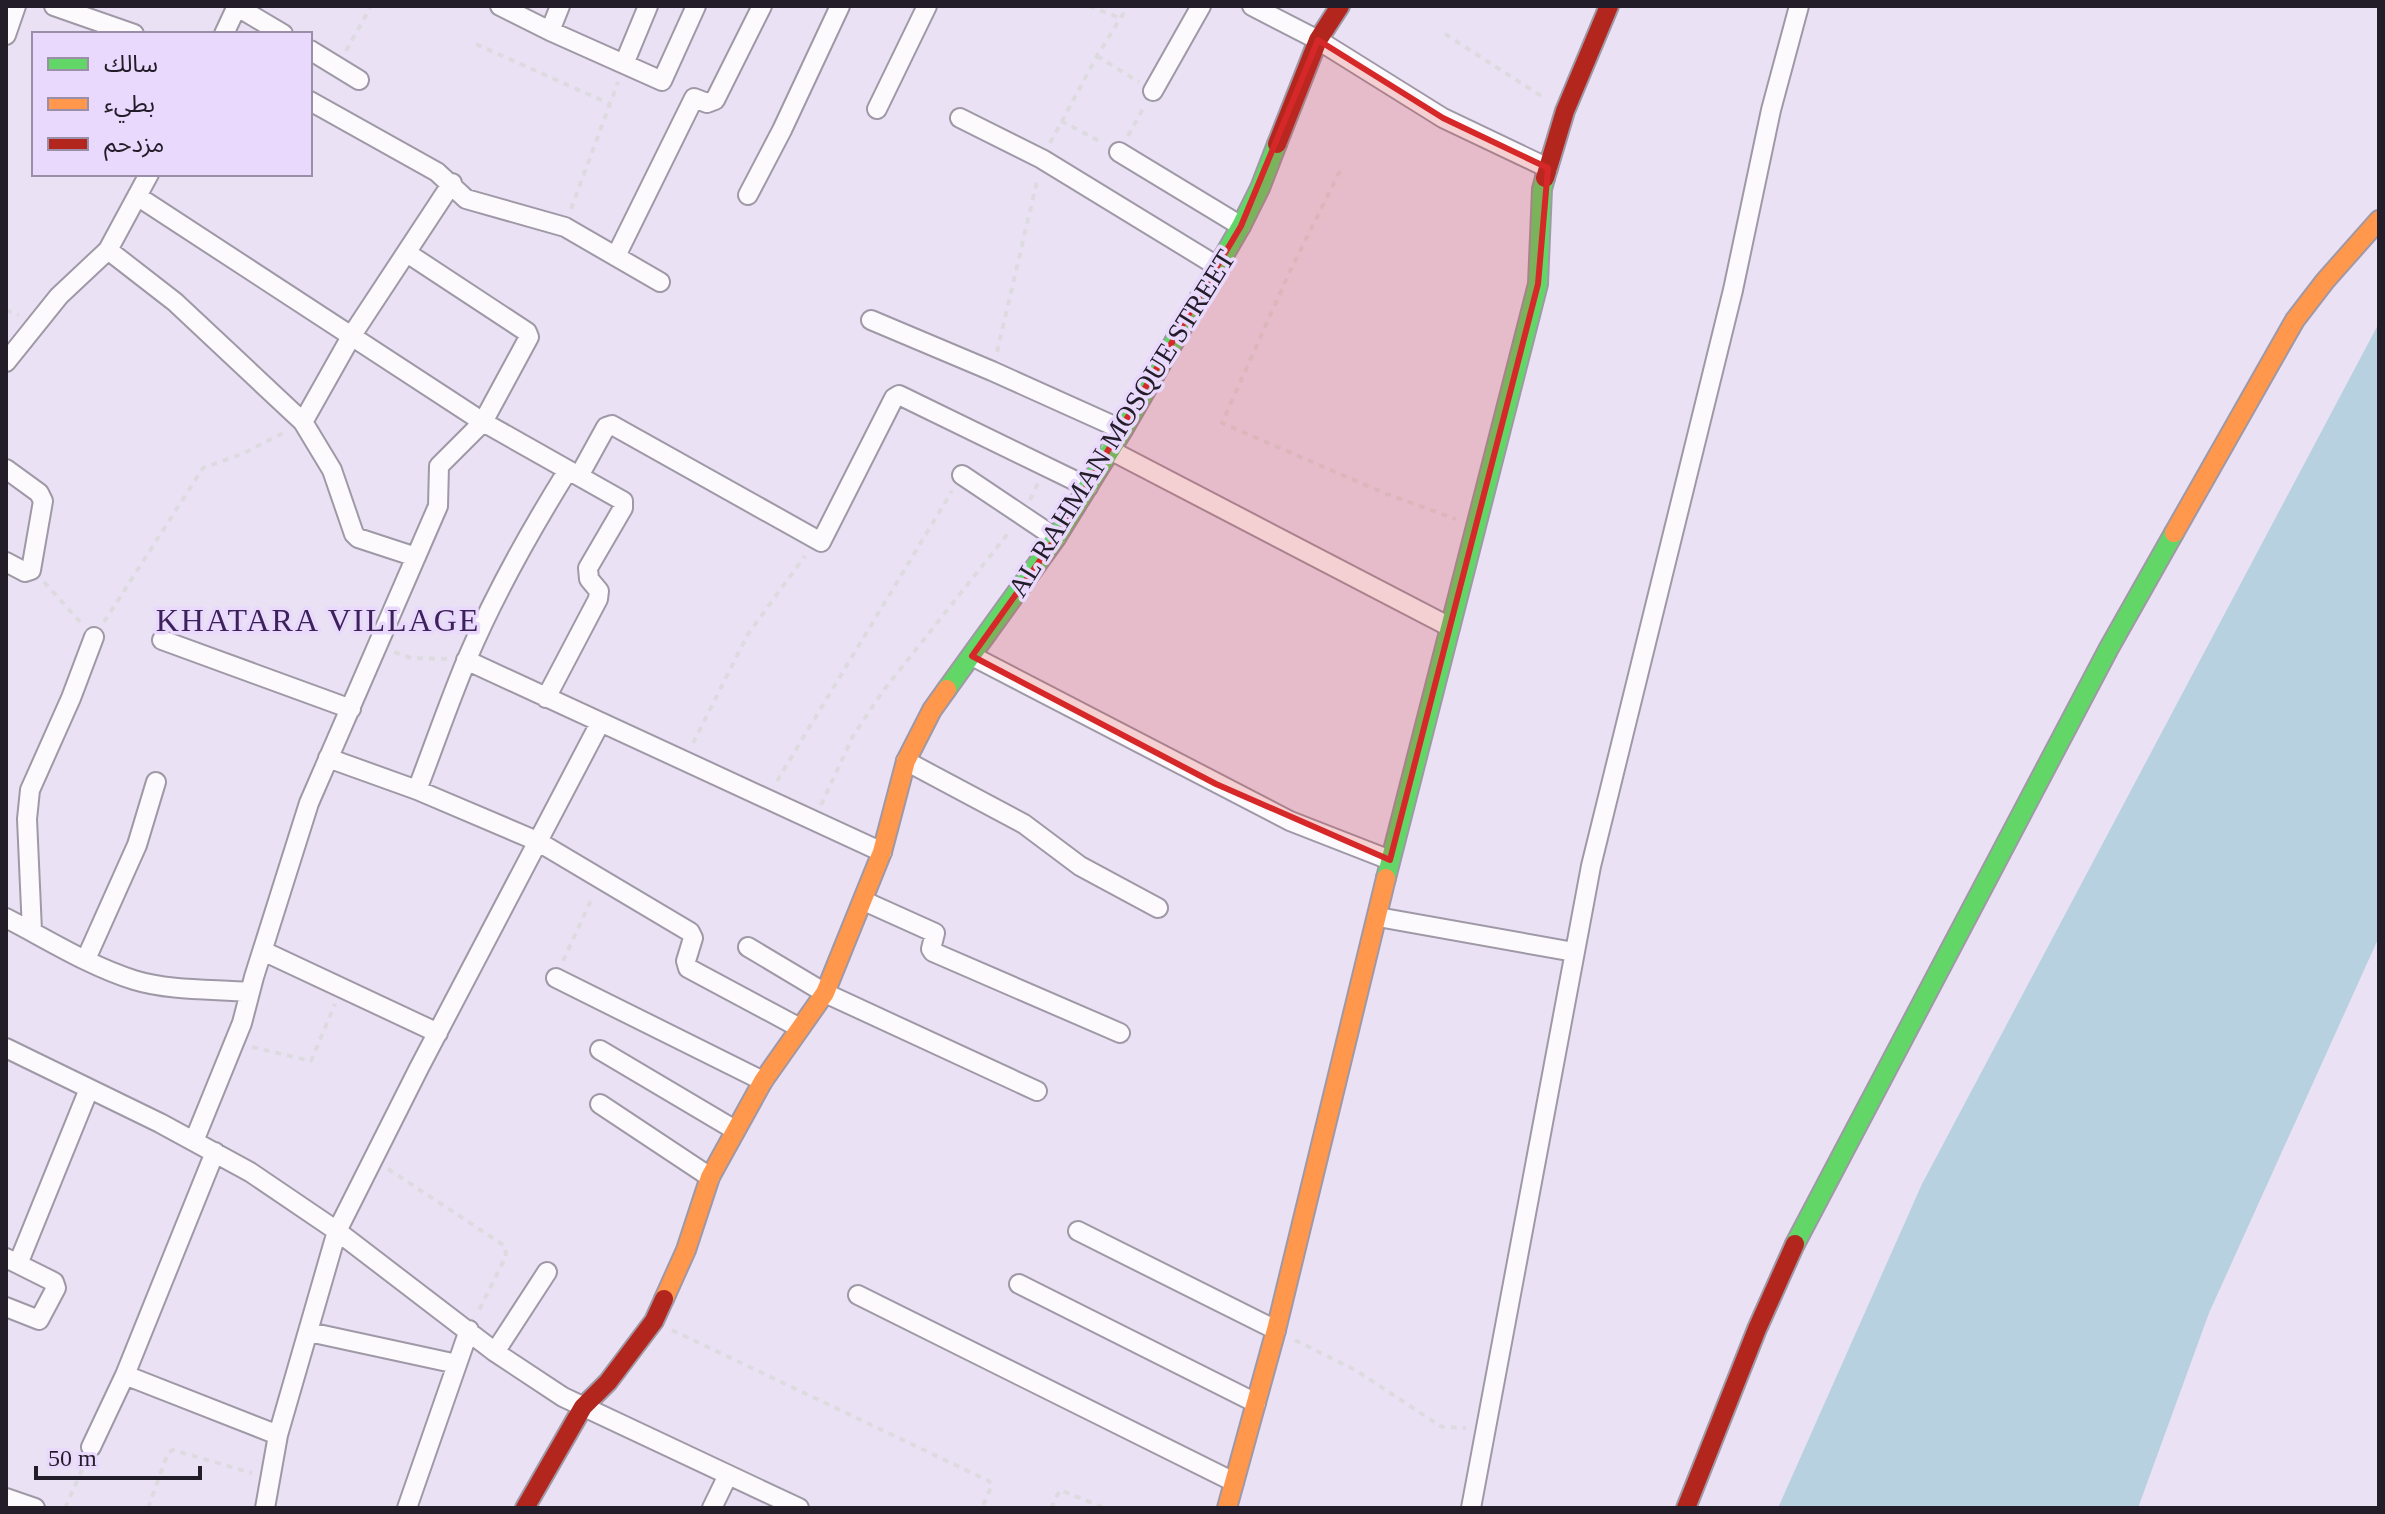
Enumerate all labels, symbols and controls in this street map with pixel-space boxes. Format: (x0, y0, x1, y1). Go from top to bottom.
legend (32, 32, 312, 176)
text: سالك (104, 51, 158, 77)
text: بطيء (104, 91, 155, 123)
text: مزدحم (104, 131, 164, 161)
street label: AL RAHMAN MOSQUE STREET (1002, 244, 1241, 602)
district label: KHATARA VILLAGE (156, 602, 480, 638)
scale bar (36, 1430, 200, 1480)
text: 50 m (48, 1445, 97, 1471)

